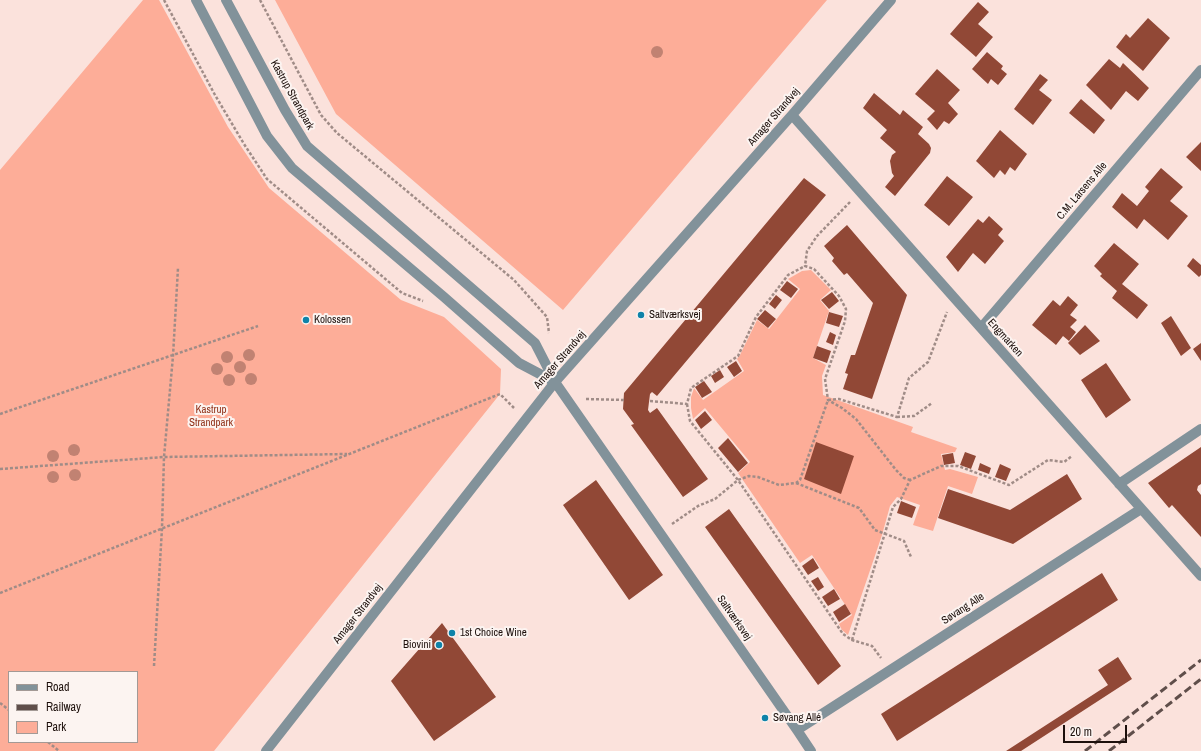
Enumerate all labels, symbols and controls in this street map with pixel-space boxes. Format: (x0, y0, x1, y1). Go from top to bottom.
street label: Kastrup Strandpark (267, 58, 317, 132)
street label: Amager Strandvej (745, 85, 803, 149)
street label: C.M. Larsens Alle (1054, 159, 1110, 223)
place label: Saltværksvej (649, 308, 701, 322)
marker: Saltværksvej (636, 310, 646, 320)
place label: Kolossen (314, 313, 351, 327)
marker: Kolossen (301, 315, 311, 325)
street label: Engmarken (985, 316, 1025, 360)
street label: Amager Strandvej (531, 328, 589, 392)
park label: Kastrup Strandpark (189, 403, 233, 429)
street label: Amager Strandvej (331, 581, 385, 647)
street label: Søvang Alle (939, 590, 987, 628)
street label: Saltværksvej (714, 593, 754, 643)
place label: 1st Choice Wine (460, 626, 527, 640)
marker: 1st Choice Wine (447, 628, 457, 638)
place label: Biovini (403, 638, 431, 652)
marker: Biovini (434, 640, 444, 650)
legend (8, 671, 138, 743)
text: Road (46, 679, 70, 695)
text: Railway (46, 699, 81, 715)
place label: Søvang Allé (773, 711, 821, 725)
marker: Søvang Allé (760, 713, 770, 723)
scale bar (1065, 717, 1129, 743)
text: Park (46, 719, 66, 735)
text: 20 m (1070, 724, 1092, 740)

